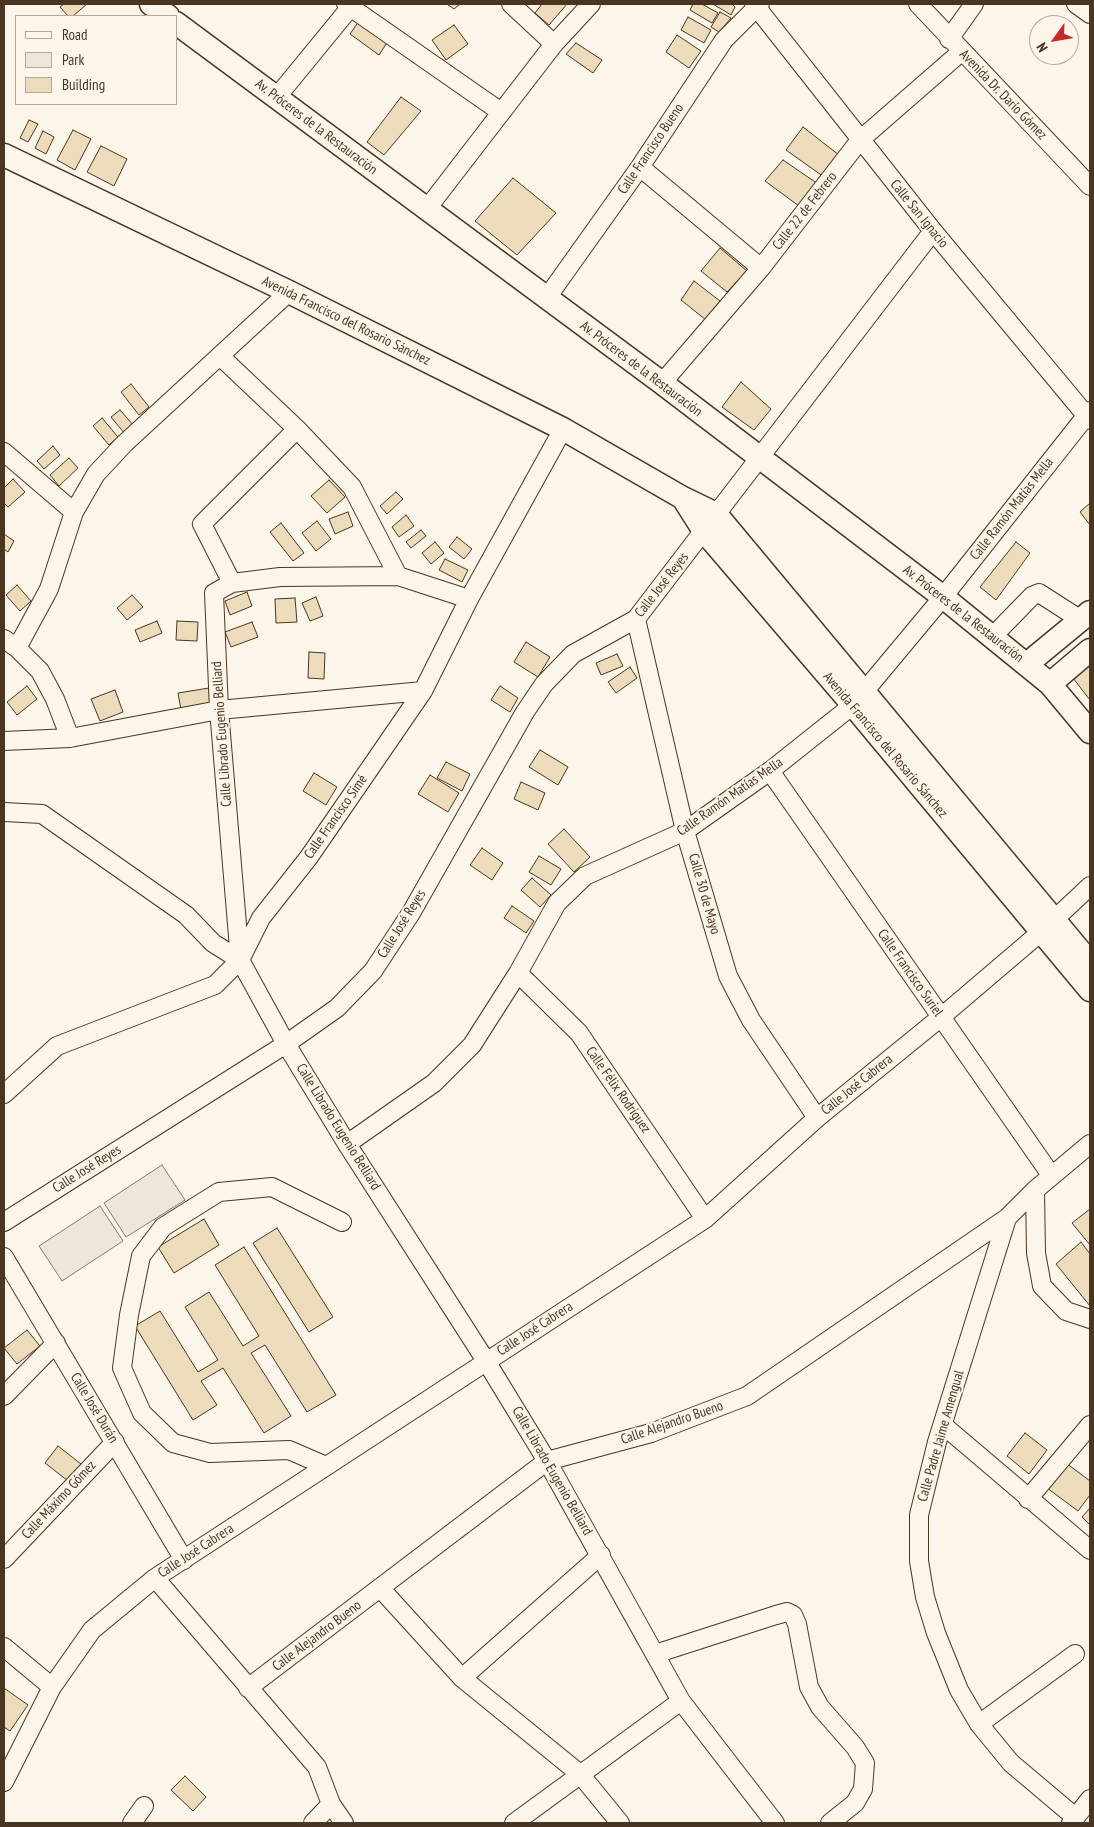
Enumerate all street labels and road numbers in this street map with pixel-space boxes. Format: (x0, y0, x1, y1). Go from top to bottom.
street label: Avenida Dr. Darío Gómez (956, 46, 1050, 144)
street label: Av. Próceres de la Restauración (252, 76, 380, 178)
street label: Calle Francisco Bueno (615, 101, 687, 197)
street label: Calle 22 de Febrero (769, 169, 841, 253)
street label: Calle San Ignacio (886, 176, 952, 252)
street label: Avenida Francisco del Rosario Sánchez (259, 273, 433, 369)
street label: Av. Próceres de la Restauración (577, 318, 705, 420)
street label: Calle Ramón Matías Mella (967, 454, 1057, 564)
street label: Calle José Reyes (632, 549, 692, 621)
street label: Av. Próceres de la Restauración (899, 562, 1027, 666)
street label: Calle Librado Eugenio Belliard (209, 661, 235, 807)
street label: Avenida Francisco del Rosario Sánchez (819, 669, 951, 821)
street label: Calle Ramón Matías Mella (674, 754, 786, 840)
street label: Calle Francisco Simé (301, 772, 371, 862)
street label: Calle 30 de Mayo (684, 852, 724, 936)
street label: Calle José Reyes (374, 887, 430, 961)
street label: Calle Francisco Suriel (874, 926, 946, 1020)
street label: Calle Félix Rodríguez (582, 1044, 654, 1136)
street label: Calle José Cabrera (818, 1051, 896, 1119)
street label: Calle Librado Eugenio Belliard (292, 1061, 384, 1193)
street label: Calle José Reyes (50, 1141, 124, 1197)
street label: Calle José Cabrera (494, 1298, 576, 1360)
street label: Calle Padre Jaime Amengual (914, 1368, 968, 1504)
street label: Calle José Durán (66, 1370, 122, 1446)
street label: Calle Alejandro Bueno (619, 1398, 725, 1448)
street label: Calle Librado Eugenio Belliard (508, 1404, 596, 1538)
street label: Calle Máximo Gómez (18, 1457, 100, 1543)
street label: Calle José Cabrera (155, 1520, 237, 1582)
street label: Calle Alejandro Bueno (269, 1597, 365, 1675)

